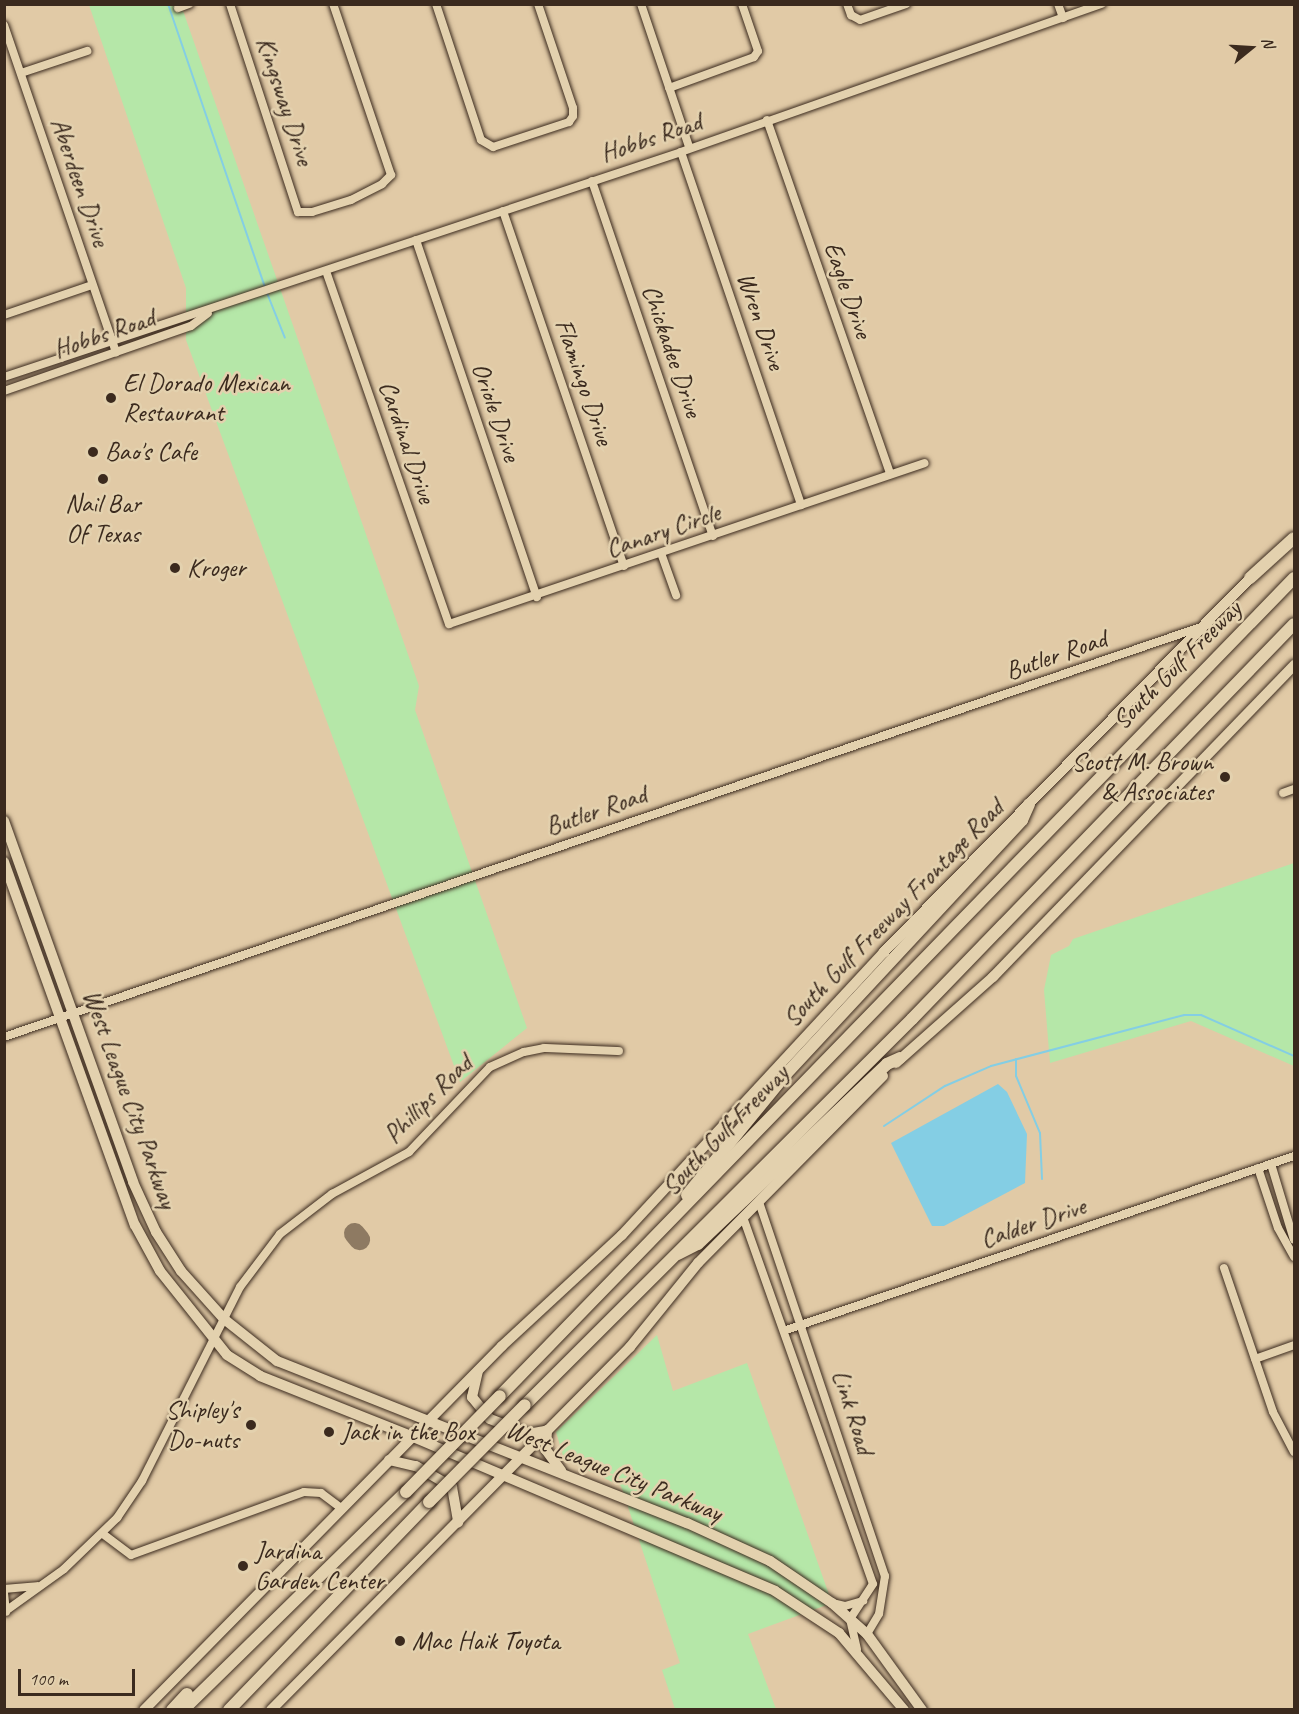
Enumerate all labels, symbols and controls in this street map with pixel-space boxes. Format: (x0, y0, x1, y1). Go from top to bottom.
north arrow (1221, 18, 1281, 78)
street label: Kingsway Drive (250, 33, 320, 169)
text: N (1257, 35, 1279, 50)
street label: Hobbs Road (596, 106, 706, 170)
street label: Aberdeen Drive (43, 114, 117, 250)
street label: Eagle Drive (817, 238, 879, 342)
street label: Wren Drive (730, 268, 792, 374)
street label: Chickadee Drive (635, 281, 709, 421)
street label: Hobbs Road (49, 302, 159, 366)
street label: Flamingo Drive (548, 315, 620, 449)
street label: Oriole Drive (465, 359, 527, 465)
place label: El Dorado Mexican Restaurant (123, 367, 290, 428)
street label: Cardinal Drive (371, 376, 443, 508)
marker: El Dorado Mexican Restaurant (104, 391, 118, 405)
place label: Bao's Cafe (105, 436, 197, 468)
marker: Bao's Cafe (86, 445, 100, 459)
marker: Nail Bar Of Texas (96, 472, 110, 486)
place label: Nail Bar Of Texas (65, 488, 141, 550)
street label: Canary Circle (602, 497, 724, 565)
place label: Kroger (187, 552, 246, 584)
marker: Kroger (168, 561, 182, 575)
street label: South Gulf Freeway (1106, 594, 1248, 736)
street label: Butler Road (1002, 623, 1110, 687)
place label: Scott M. Brown & Associates (1072, 746, 1213, 808)
marker: Scott M. Brown & Associates (1218, 770, 1232, 784)
street label: Butler Road (542, 779, 650, 843)
street label: South Gulf Freeway Frontage Road (776, 793, 1010, 1033)
street label: West League City Parkway (76, 986, 184, 1212)
street label: Phillips Road (378, 1049, 478, 1149)
street label: South Gulf Freeway (655, 1058, 795, 1202)
street label: Calder Drive (976, 1190, 1090, 1256)
street label: Link Road (825, 1366, 881, 1458)
place label: Shipley's Do-nuts (165, 1394, 239, 1456)
street label: West League City Parkway (502, 1414, 726, 1528)
place label: Jack in the Box (341, 1416, 475, 1448)
marker: Shipley's Do-nuts (244, 1418, 258, 1432)
marker: Jack in the Box (322, 1425, 336, 1439)
place label: Jardina Garden Center (255, 1535, 384, 1596)
marker: Jardina Garden Center (236, 1559, 250, 1573)
place label: Mac Haik Toyota (412, 1625, 560, 1657)
marker: Mac Haik Toyota (393, 1634, 407, 1648)
scale bar (21, 1657, 138, 1695)
text: 100 m (29, 1668, 68, 1690)

